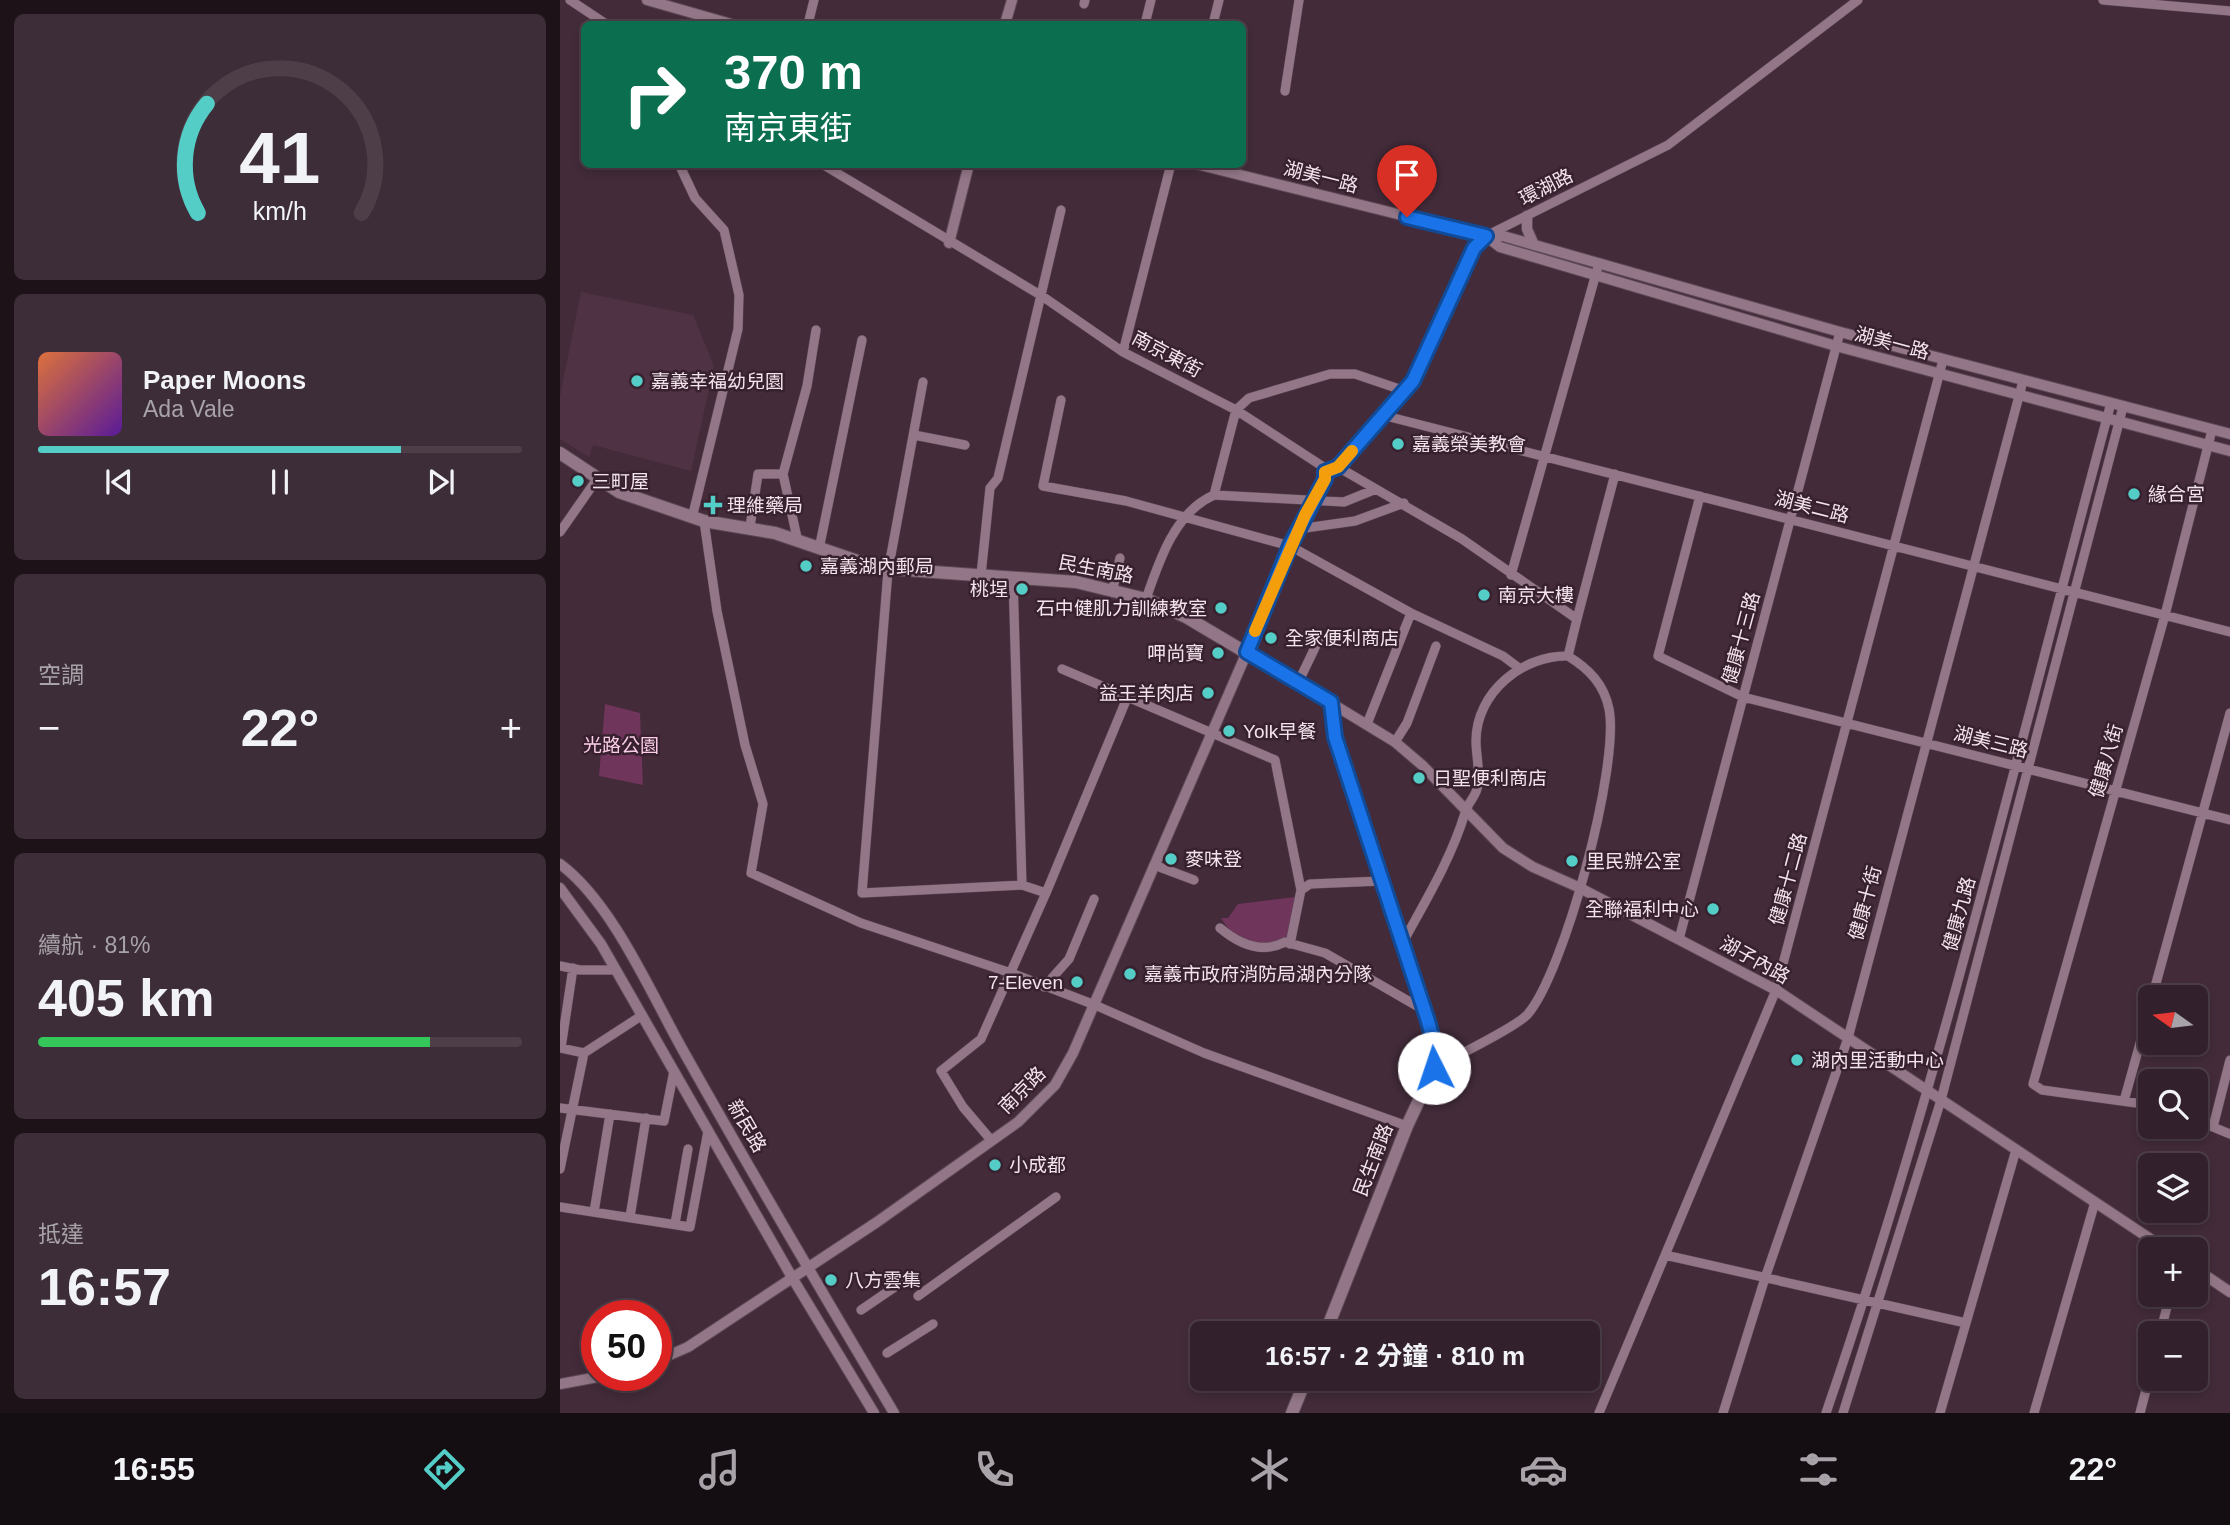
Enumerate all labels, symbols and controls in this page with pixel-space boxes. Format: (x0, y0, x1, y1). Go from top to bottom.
text: 370 m (724, 45, 863, 99)
icon: right (609, 49, 700, 140)
text: 南京東街 (724, 110, 852, 146)
text: 41 (240, 117, 320, 198)
pin (1377, 145, 1437, 217)
icon: arrive (1388, 156, 1426, 194)
street label: 湖美一路 (1282, 158, 1360, 196)
street label: 環湖路 (1516, 165, 1576, 209)
text: km/h (253, 197, 307, 225)
street label: 湖美一路 (1853, 323, 1931, 363)
street label: 南京東街 (1129, 327, 1205, 381)
text: Paper Moons (143, 365, 306, 395)
place label: 嘉義幸福幼兒園 (651, 371, 784, 392)
marker: 嘉義幸福幼兒園 (629, 373, 645, 389)
text: Ada Vale (143, 396, 235, 422)
place label: 嘉義榮美教會 (1412, 434, 1526, 455)
marker: 嘉義榮美教會 (1390, 436, 1406, 452)
icon: previous (100, 463, 138, 501)
icon: pause (261, 463, 299, 501)
icon: next (422, 463, 460, 501)
place label: 三町屋 (592, 471, 649, 492)
marker: 三町屋 (570, 473, 586, 489)
place label: 緣合宮 (2148, 484, 2205, 505)
marker: 緣合宮 (2126, 486, 2142, 502)
street label: 湖美二路 (1773, 488, 1851, 526)
place label: 理維藥局 (727, 495, 803, 516)
marker: 理維藥局 (705, 497, 721, 513)
street label: 民生南路 (1057, 551, 1135, 587)
place label: 嘉義湖內郵局 (820, 556, 934, 577)
marker: 嘉義湖內郵局 (798, 558, 814, 574)
place label: 桃埕 (970, 579, 1008, 600)
marker: 桃埕 (1014, 581, 1030, 597)
place label: 南京大樓 (1498, 585, 1574, 606)
marker: 南京大樓 (1476, 587, 1492, 603)
street label: 健康十三路 (1719, 589, 1763, 687)
place label: 石中健肌力訓練教室 (1036, 598, 1207, 619)
marker: 石中健肌力訓練教室 (1213, 600, 1229, 616)
place label: 全家便利商店 (1285, 628, 1399, 649)
marker: 全家便利商店 (1263, 630, 1279, 646)
place label: 呷尚寶 (1147, 643, 1204, 664)
marker: 呷尚寶 (1210, 645, 1226, 661)
text: 空調 (38, 662, 84, 688)
place label: 益王羊肉店 (1099, 683, 1194, 704)
marker: 益王羊肉店 (1200, 685, 1216, 701)
text: 22° (241, 699, 319, 757)
text: − (38, 707, 60, 749)
text: + (500, 707, 522, 749)
place label: Yolk早餐 (1243, 721, 1316, 742)
street label: 健康八街 (2085, 722, 2127, 800)
marker: Yolk早餐 (1221, 723, 1237, 739)
street label: 湖美三路 (1952, 723, 2030, 761)
park label: 光路公園 (583, 735, 659, 756)
place label: 日聖便利商店 (1433, 768, 1547, 789)
marker: 日聖便利商店 (1411, 770, 1427, 786)
street label: 健康十二路 (1766, 830, 1810, 928)
place label: 麥味登 (1185, 849, 1242, 870)
marker: 麥味登 (1163, 851, 1179, 867)
place label: 里民辦公室 (1586, 851, 1681, 872)
marker: 里民辦公室 (1564, 853, 1580, 869)
street label: 健康十街 (1845, 864, 1885, 942)
street label: 健康九路 (1939, 875, 1979, 953)
place label: 全聯福利中心 (1585, 899, 1699, 920)
marker: 全聯福利中心 (1705, 901, 1721, 917)
text: 續航 · 81% (38, 932, 150, 958)
street label: 湖子內路 (1717, 932, 1793, 988)
place label: 嘉義市政府消防局湖內分隊 (1144, 964, 1372, 985)
marker: 嘉義市政府消防局湖內分隊 (1122, 966, 1138, 982)
text: 405 km (38, 969, 214, 1027)
place label: 7-Eleven (988, 972, 1063, 993)
marker: 7-Eleven (1069, 974, 1085, 990)
north arrow (2138, 985, 2208, 1055)
map controls (2138, 985, 2208, 1391)
position arrow (1397, 1031, 1471, 1105)
place label: 湖內里活動中心 (1811, 1050, 1944, 1071)
marker: 湖內里活動中心 (1789, 1052, 1805, 1068)
street label: 南京路 (994, 1062, 1050, 1118)
button: search (2138, 1069, 2208, 1139)
street label: 新民路 (724, 1096, 770, 1156)
street label: 民生南路 (1350, 1121, 1396, 1199)
button: layers (2138, 1153, 2208, 1223)
place label: 小成都 (1009, 1155, 1066, 1176)
marker: 小成都 (987, 1157, 1003, 1173)
text: 抵達 (38, 1221, 84, 1247)
button: + (2138, 1237, 2208, 1307)
text: 16:57 (38, 1258, 171, 1316)
place label: 八方雲集 (845, 1270, 921, 1291)
marker: 八方雲集 (823, 1272, 839, 1288)
speed limit sign: 50 (581, 1300, 672, 1391)
button: − (2138, 1321, 2208, 1391)
text: 16:57 · 2 分鐘 · 810 m (1265, 1341, 1525, 1371)
icon: directions (420, 1445, 469, 1494)
icon: music (695, 1445, 744, 1494)
icon: phone (970, 1445, 1019, 1494)
icon: climate (1245, 1445, 1294, 1494)
icon: car (1519, 1445, 1568, 1494)
icon: filters (1794, 1445, 1843, 1494)
text: 16:55 (113, 1451, 195, 1487)
text: 22° (2069, 1451, 2117, 1487)

